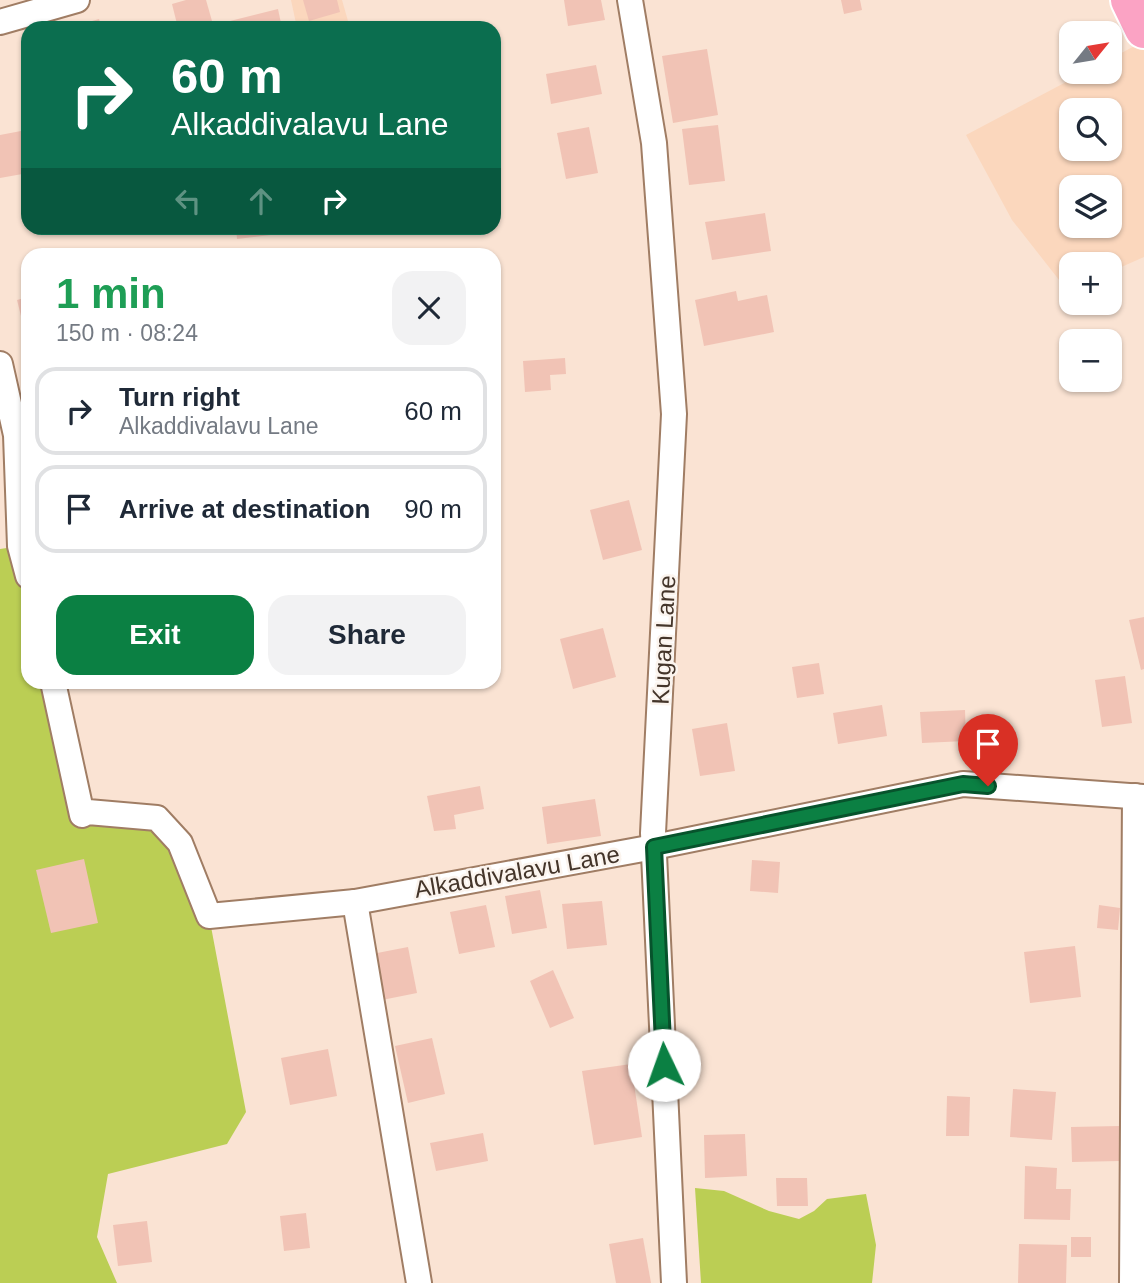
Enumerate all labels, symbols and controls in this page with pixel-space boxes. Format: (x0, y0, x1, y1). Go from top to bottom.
north arrow (1059, 21, 1122, 84)
map controls (1059, 21, 1122, 392)
icon: right (56, 49, 147, 140)
text: 60 m (171, 49, 283, 103)
button: search (1059, 98, 1122, 161)
text: Alkaddivalavu Lane (171, 106, 449, 142)
button: layers (1059, 175, 1122, 238)
icon: left (169, 182, 207, 220)
icon: ahead (242, 182, 280, 220)
icon: right (315, 182, 353, 220)
button: + (1059, 252, 1122, 315)
text: 1 min (56, 270, 166, 317)
button: close (392, 271, 466, 345)
text: 150 m · 08:24 (56, 320, 198, 346)
button: − (1059, 329, 1122, 392)
text: Turn right (119, 382, 240, 412)
icon: right (60, 392, 98, 430)
text: 60 m (404, 396, 462, 426)
text: Alkaddivalavu Lane (119, 413, 318, 439)
icon: arrive (60, 490, 98, 528)
text: Arrive at destination (119, 494, 370, 524)
text: 90 m (404, 494, 462, 524)
street label: Kugan Lane (647, 575, 680, 705)
button: Exit (56, 595, 254, 675)
button: Share (268, 595, 466, 675)
pin (958, 714, 1018, 786)
icon: arrive (969, 725, 1007, 763)
street label: Alkaddivalavu Lane (412, 840, 622, 903)
position arrow (627, 1028, 701, 1102)

